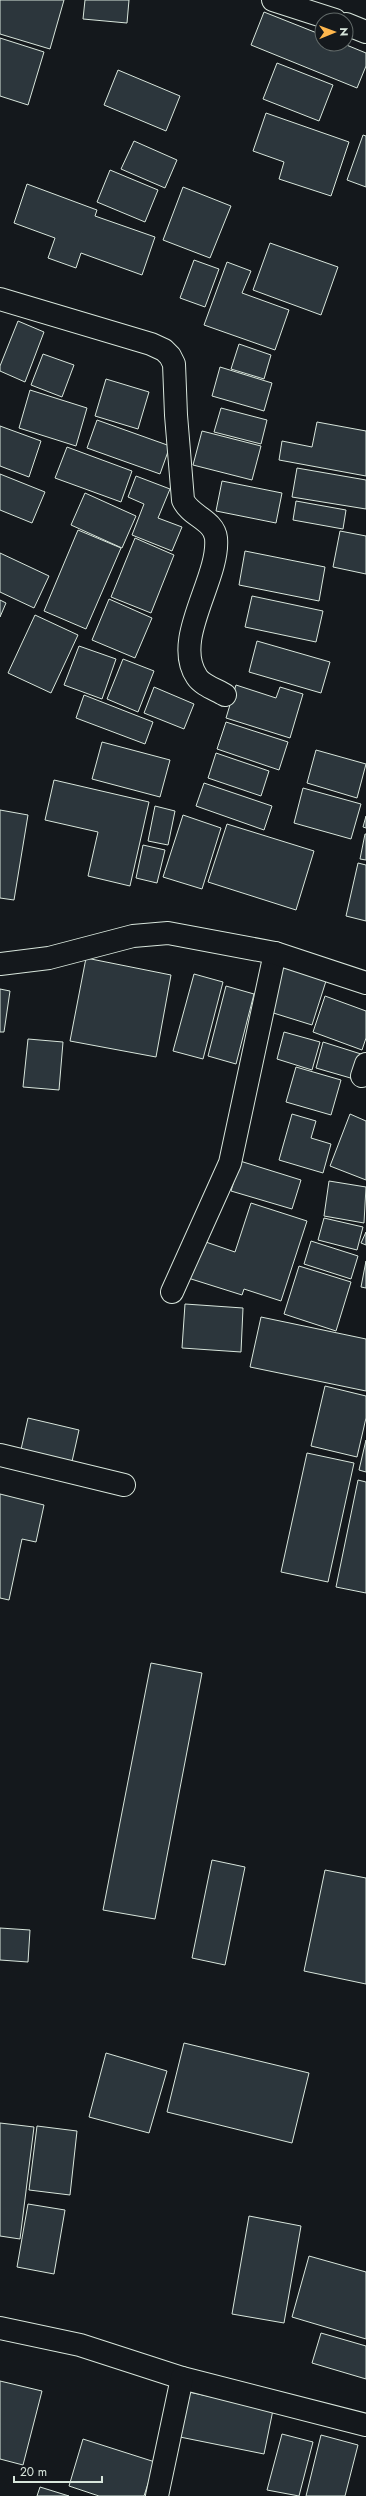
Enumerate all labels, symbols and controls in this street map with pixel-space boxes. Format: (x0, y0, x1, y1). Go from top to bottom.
north arrow (314, 12, 354, 52)
text: N (336, 27, 352, 36)
scale bar (14, 2458, 102, 2484)
text: 20 m (20, 2463, 47, 2481)

